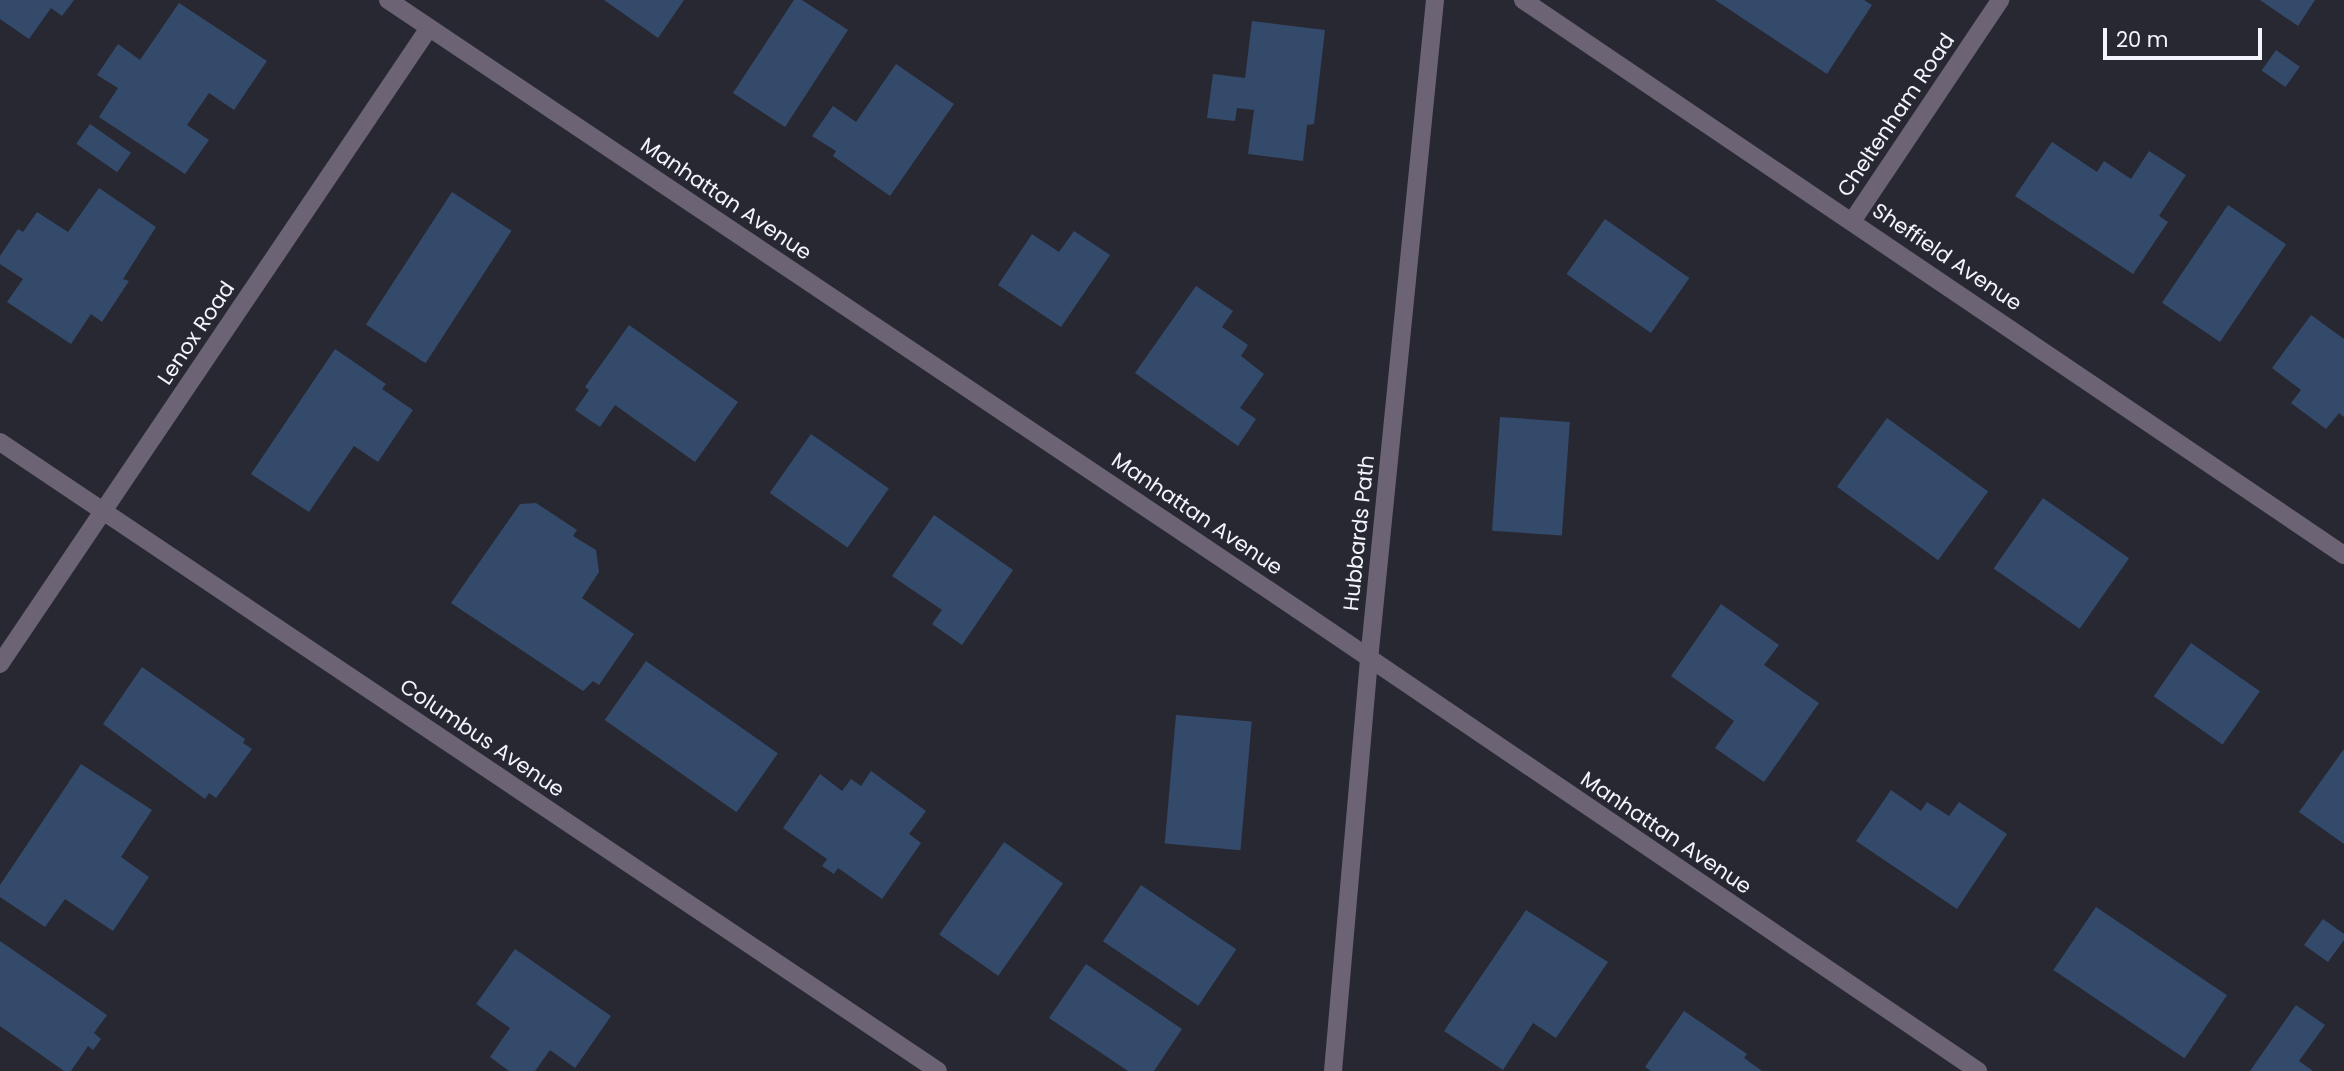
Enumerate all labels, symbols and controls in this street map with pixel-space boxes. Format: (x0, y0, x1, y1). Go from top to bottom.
scale bar (2106, 14, 2265, 58)
text: 20 m (2116, 25, 2169, 54)
street label: Cheltenham Road (1832, 29, 1960, 201)
street label: Manhattan Avenue (636, 132, 816, 266)
street label: Sheffield Avenue (1868, 198, 2026, 316)
street label: Lenox Road (152, 277, 240, 389)
street label: Manhattan Avenue (1107, 447, 1287, 581)
street label: Hubbards Path (1338, 454, 1380, 612)
street label: Columbus Avenue (395, 674, 569, 802)
street label: Manhattan Avenue (1576, 766, 1756, 900)

